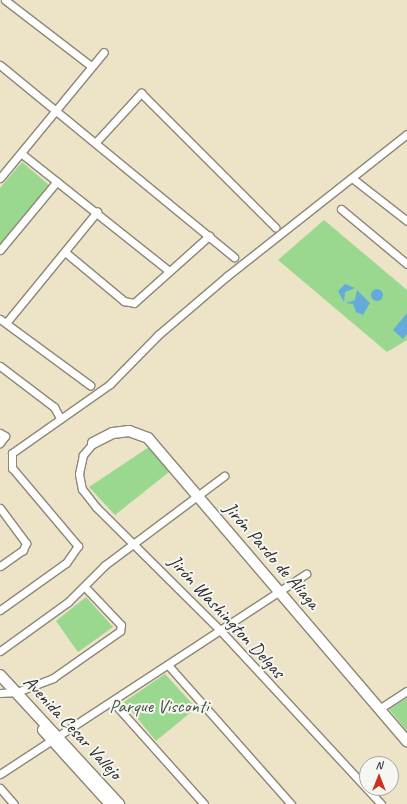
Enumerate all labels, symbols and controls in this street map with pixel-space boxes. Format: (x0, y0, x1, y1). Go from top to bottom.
street label: Jirón Pardo de Aliaga (218, 498, 324, 614)
street label: Jirón Washington Delgas (163, 551, 289, 683)
street label: Avenida Cesar Vallejo (18, 671, 126, 785)
park label: Parque Visconti (109, 696, 209, 718)
north arrow (359, 756, 399, 796)
text: N (376, 758, 382, 772)

